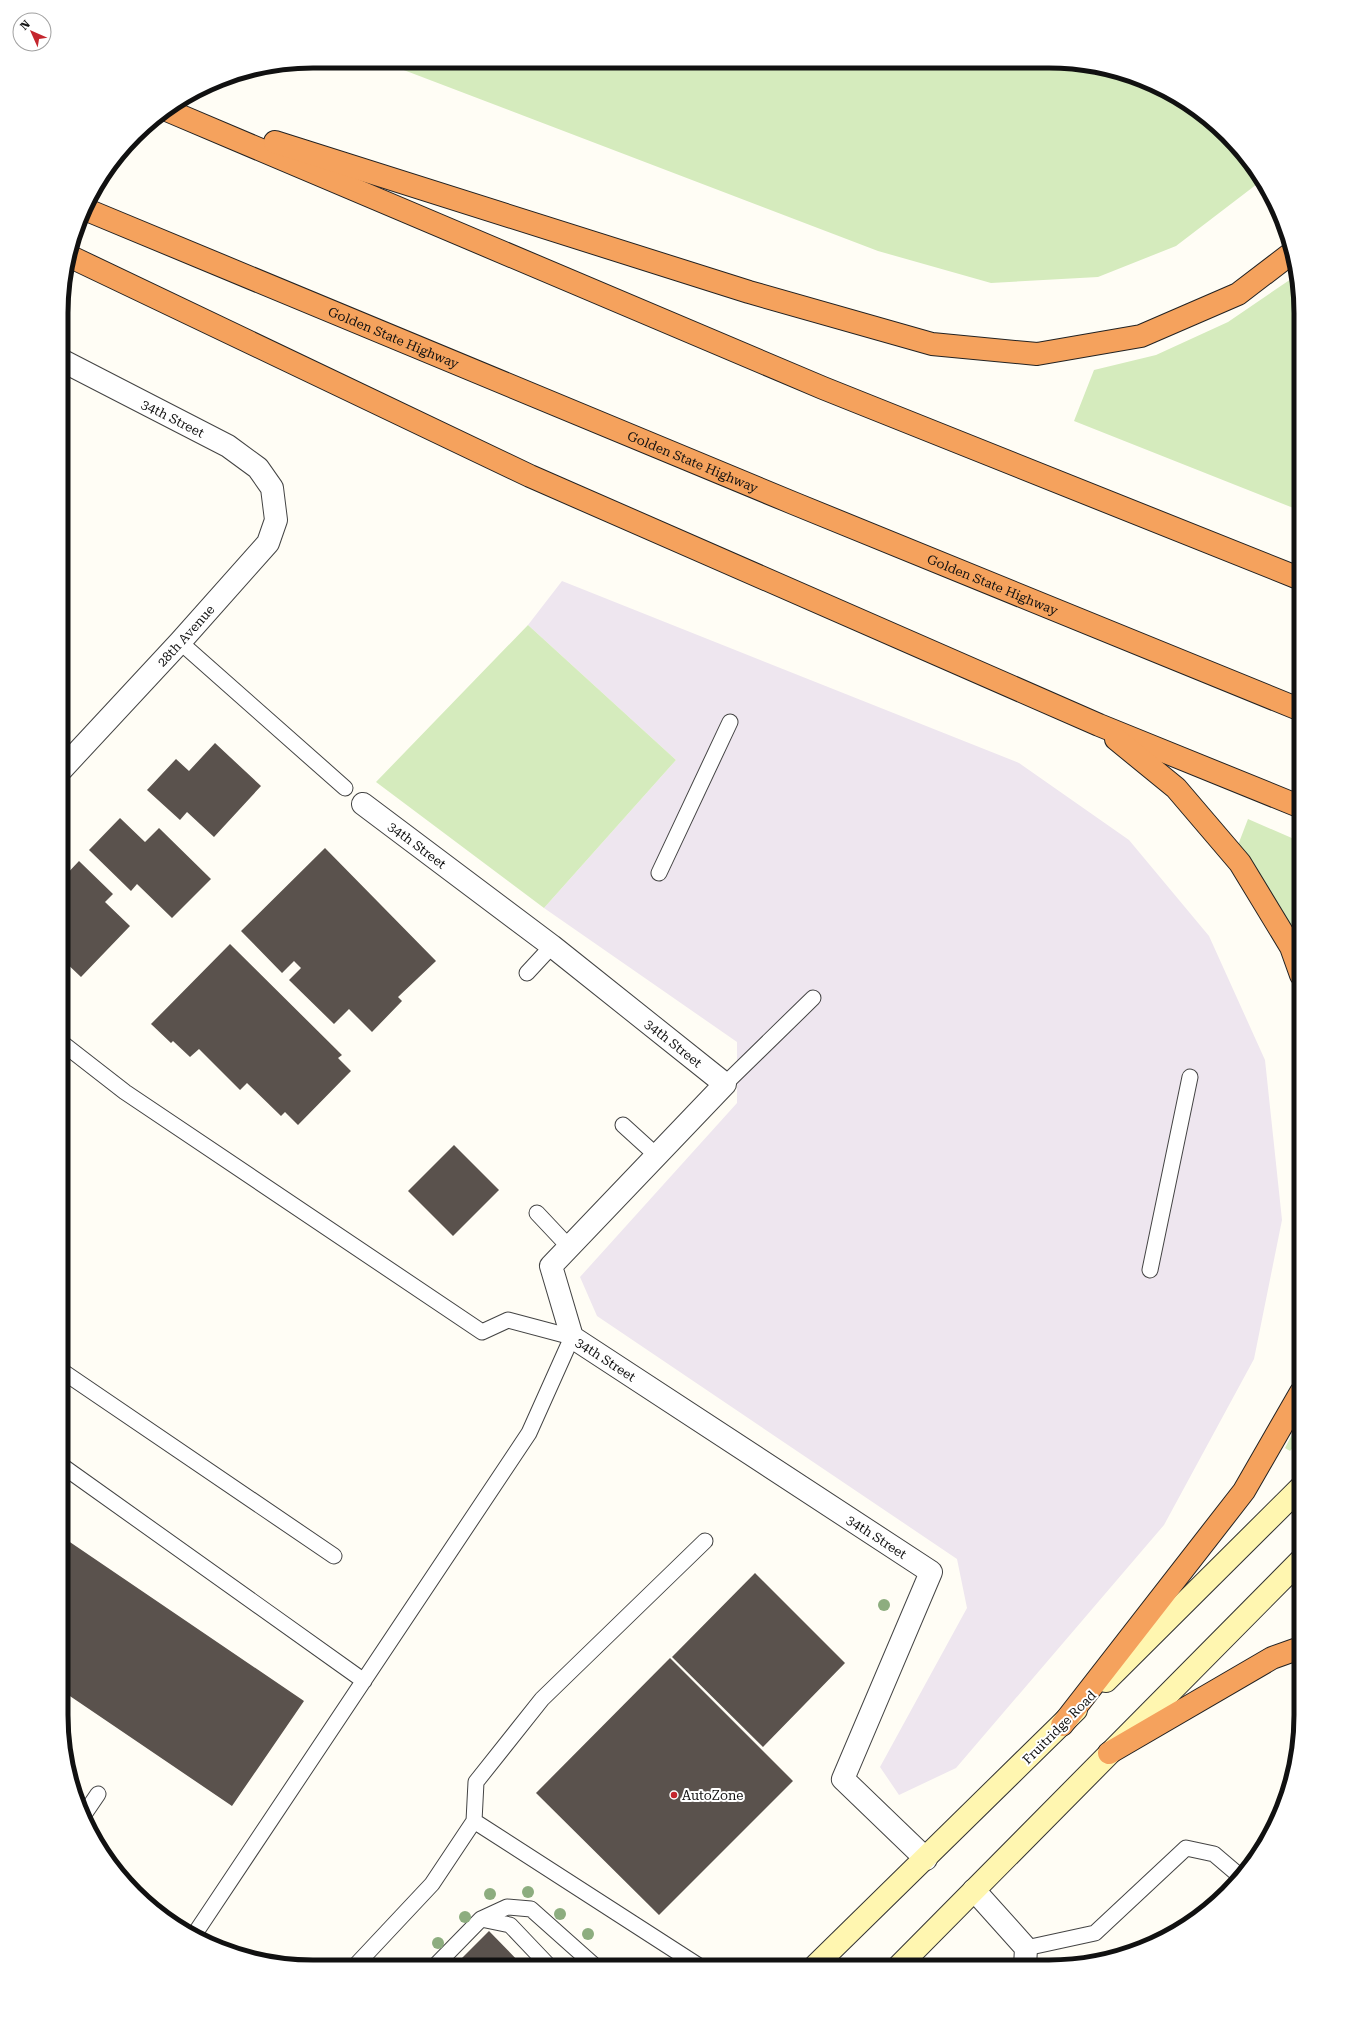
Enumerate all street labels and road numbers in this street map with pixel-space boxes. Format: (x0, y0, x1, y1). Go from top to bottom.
street label: Golden State Highway (326, 304, 461, 372)
street label: 34th Street (139, 396, 207, 441)
street label: Golden State Highway (625, 428, 761, 496)
street label: Golden State Highway (925, 551, 1061, 618)
street label: 28th Avenue (154, 602, 218, 670)
street label: 34th Street (385, 819, 449, 872)
street label: 34th Street (642, 1016, 705, 1071)
street label: 34th Street (573, 1335, 638, 1385)
street label: 34th Street (844, 1512, 910, 1562)
street label: Fruitridge Road (1020, 1687, 1100, 1767)

